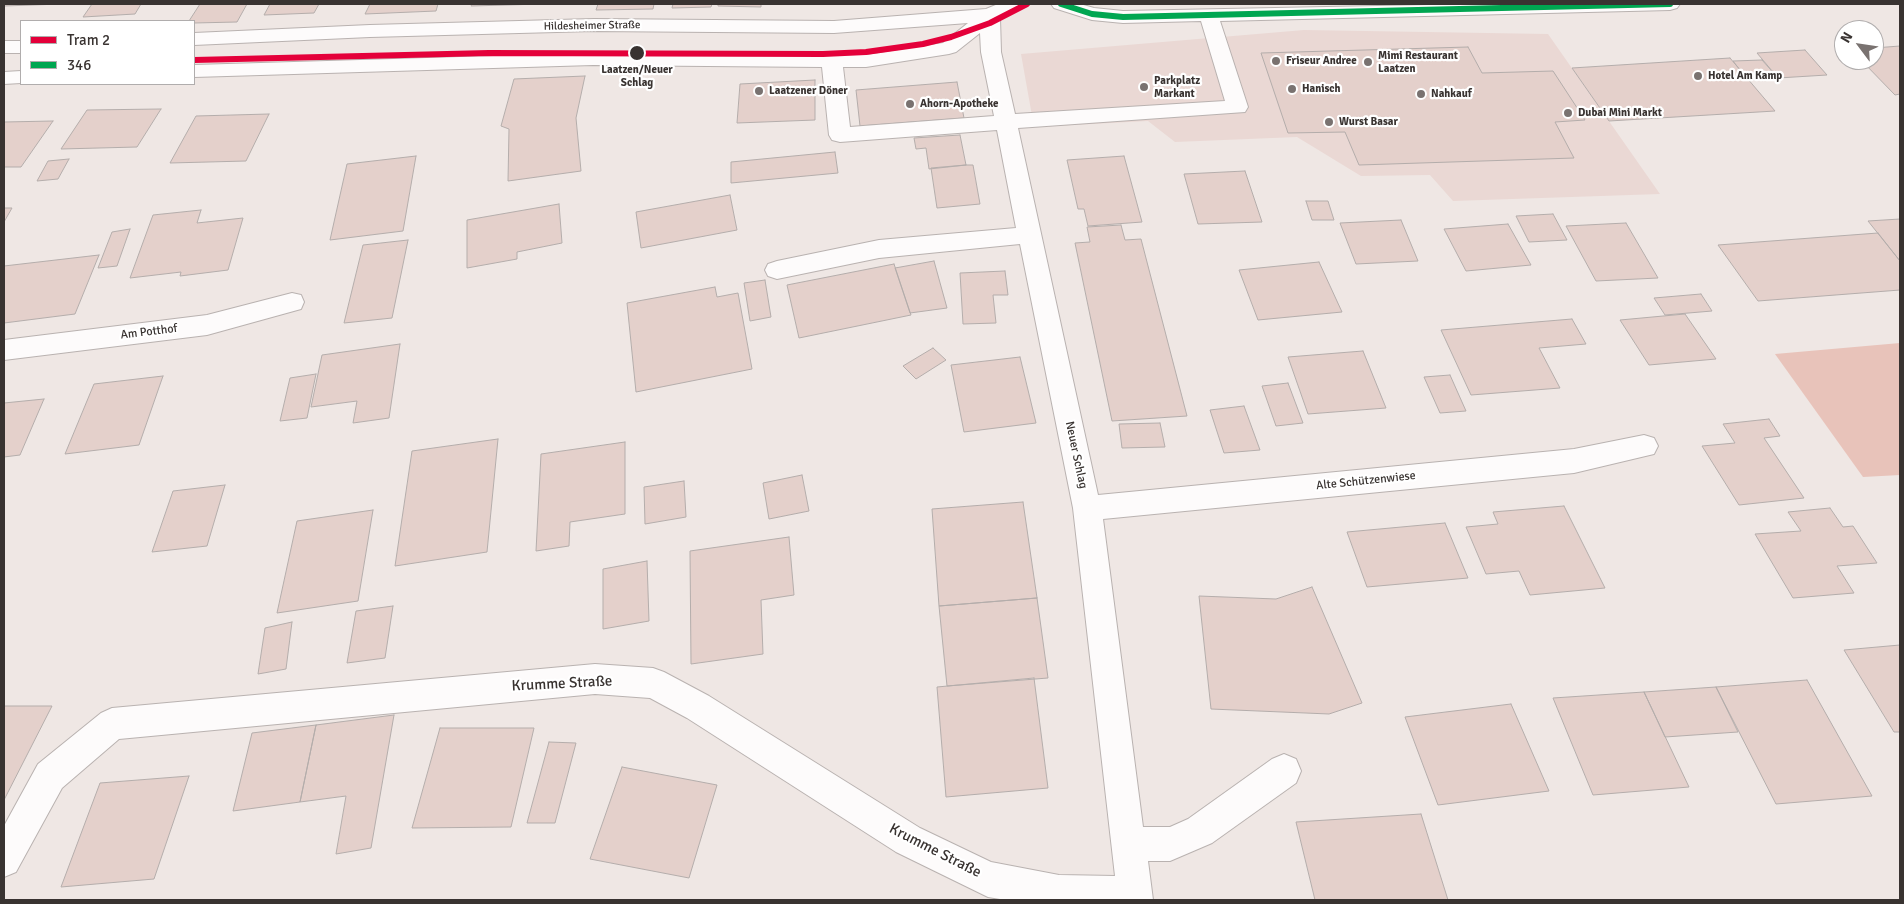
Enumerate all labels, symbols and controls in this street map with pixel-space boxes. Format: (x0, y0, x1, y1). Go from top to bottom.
street label: Hildesheimer Straße (543, 19, 641, 33)
legend (20, 20, 195, 85)
north arrow (1834, 20, 1884, 70)
text: N (1837, 29, 1856, 46)
text: Tram 2 (67, 31, 110, 49)
marker: Laatzen/Neuer Schlag (628, 44, 646, 62)
place label: Mimi Restaurant Laatzen (1378, 49, 1458, 75)
place label: Friseur Andree (1286, 54, 1357, 68)
marker: Friseur Andree (1270, 55, 1282, 67)
text: 346 (67, 56, 91, 74)
marker: Mimi Restaurant Laatzen (1362, 56, 1374, 68)
place label: Laatzen/Neuer Schlag (601, 63, 673, 89)
place label: Hotel Am Kamp (1708, 69, 1782, 83)
marker: Hotel Am Kamp (1692, 70, 1704, 82)
place label: Parkplatz Markant (1154, 74, 1200, 100)
marker: Parkplatz Markant (1138, 81, 1150, 93)
place label: Hanisch (1302, 82, 1341, 96)
marker: Hanisch (1286, 83, 1298, 95)
place label: Laatzener Döner (769, 84, 848, 98)
marker: Laatzener Döner (753, 85, 765, 97)
place label: Nahkauf (1431, 87, 1472, 101)
marker: Nahkauf (1415, 88, 1427, 100)
place label: Ahorn-Apotheke (920, 97, 999, 111)
marker: Ahorn-Apotheke (904, 98, 916, 110)
place label: Dubai Mini Markt (1578, 106, 1662, 120)
marker: Dubai Mini Markt (1562, 107, 1574, 119)
place label: Wurst Basar (1339, 115, 1398, 129)
marker: Wurst Basar (1323, 116, 1335, 128)
street label: Am Potthof (120, 321, 178, 343)
street label: Neuer Schlag (1062, 420, 1090, 490)
street label: Alte Schützenwiese (1316, 469, 1416, 493)
street label: Krumme Straße (511, 672, 613, 696)
street label: Krumme Straße (886, 820, 984, 882)

